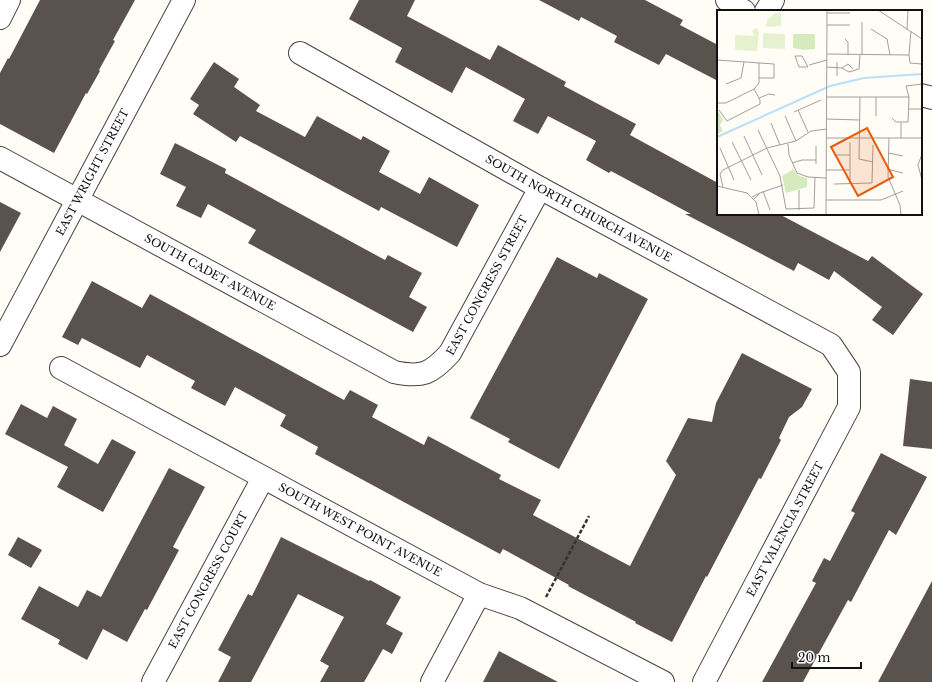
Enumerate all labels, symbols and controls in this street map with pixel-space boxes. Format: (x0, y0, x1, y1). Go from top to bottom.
inset map (717, 10, 922, 215)
street label: EAST WRIGHT STREET (53, 106, 132, 238)
street label: SOUTH NORTH CHURCH AVENUE (483, 152, 674, 265)
street label: EAST CONGRESS STREET (443, 213, 531, 358)
street label: SOUTH CADET AVENUE (142, 231, 278, 313)
street label: EAST VALENCIA STREET (743, 459, 827, 599)
street label: SOUTH WEST POINT AVENUE (276, 480, 444, 580)
street label: EAST CONGRESS COURT (165, 509, 251, 651)
scale bar (792, 644, 861, 670)
text: 20 m (798, 650, 830, 665)

